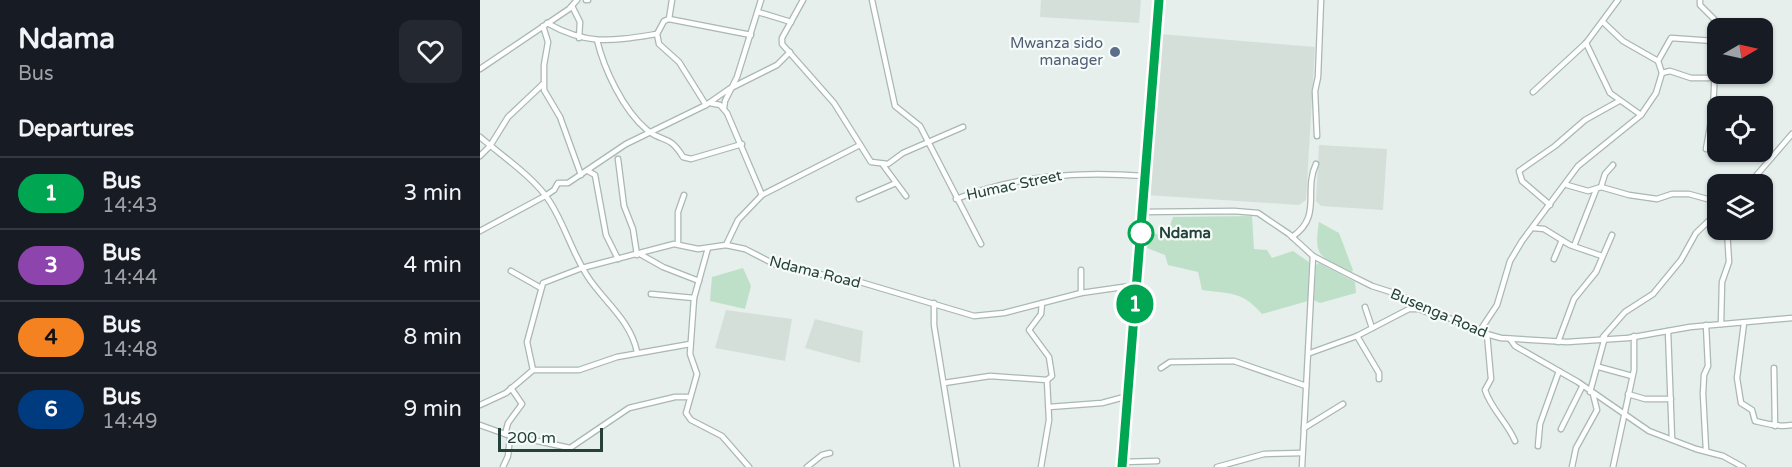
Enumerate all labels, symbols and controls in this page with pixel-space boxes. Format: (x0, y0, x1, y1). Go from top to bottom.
north arrow (1707, 18, 1773, 84)
map controls (1707, 18, 1773, 240)
button: heart (399, 20, 462, 83)
text: Ndama (18, 22, 115, 56)
place label: Mwanza sido manager (1010, 34, 1103, 69)
marker: Mwanza sido manager (1108, 45, 1122, 59)
text: Bus (18, 62, 54, 86)
button: locate (1707, 96, 1773, 162)
text: Departures (18, 116, 134, 142)
street label: Humac Street (965, 166, 1064, 204)
text: Bus (102, 168, 141, 194)
button: layers (1707, 174, 1773, 240)
text: 3 min (403, 180, 462, 206)
text: 1 (44, 181, 58, 206)
text: 14:43 (102, 194, 157, 218)
marker: Ndama (1128, 220, 1154, 246)
place label: Ndama (1159, 224, 1211, 242)
text: Bus (102, 240, 141, 266)
text: 4 min (403, 252, 462, 278)
street label: Ndama Road (767, 252, 863, 292)
text: 3 (44, 253, 58, 278)
text: 14:44 (102, 266, 157, 290)
line badge: 1 (1116, 284, 1154, 324)
street label: Busenga Road (1388, 284, 1490, 342)
text: 1 (1128, 292, 1142, 317)
text: Bus (102, 312, 141, 338)
text: 8 min (403, 324, 462, 350)
text: 4 (44, 325, 58, 350)
text: 14:48 (102, 338, 157, 362)
text: Bus (102, 384, 141, 410)
text: 9 min (403, 396, 462, 422)
text: 6 (44, 397, 58, 422)
text: 14:49 (102, 410, 157, 434)
scale bar (498, 425, 603, 452)
text: 200 m (507, 428, 556, 448)

